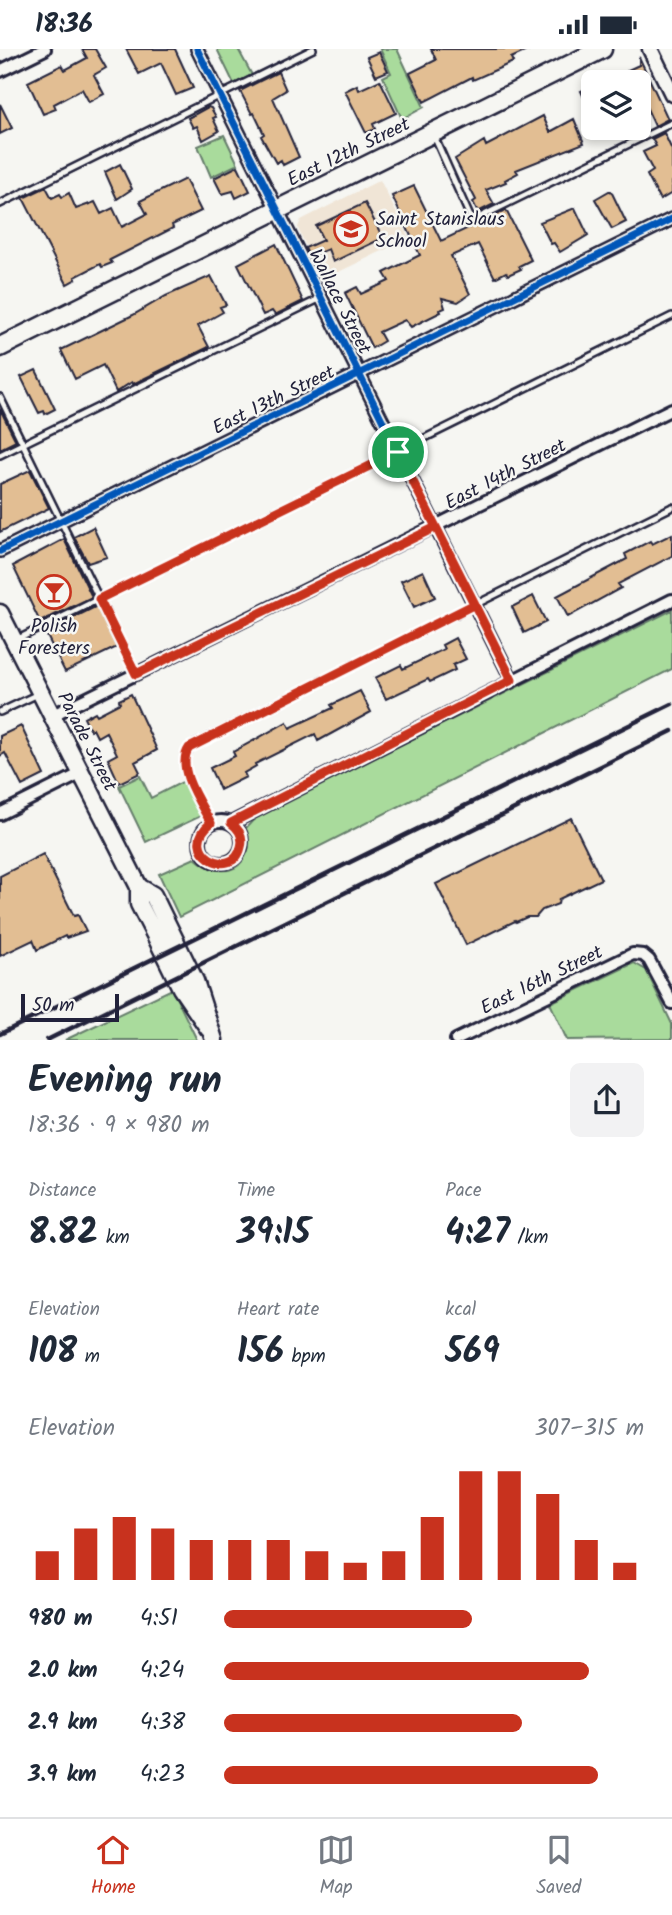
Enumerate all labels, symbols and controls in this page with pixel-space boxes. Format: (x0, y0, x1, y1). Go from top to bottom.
text: 18:36 (35, 4, 93, 46)
map controls (581, 70, 651, 140)
button: layers (581, 70, 651, 140)
street label: East 12th Street (282, 110, 416, 196)
place label: Saint Stanislaus School (376, 205, 505, 257)
school or university icon: Saint Stanislaus School (332, 210, 370, 248)
street label: Wallace Street (300, 244, 379, 360)
street label: East 13th Street (207, 358, 341, 443)
pin (368, 422, 428, 482)
street label: East 14th Street (440, 431, 572, 518)
icon: arrive (379, 433, 417, 471)
bar icon: Polish Foresters (35, 573, 73, 611)
place label: Polish Foresters (18, 612, 90, 664)
street label: Parade Street (48, 687, 124, 798)
street label: East 16th Street (476, 938, 609, 1023)
scale bar (21, 991, 119, 1023)
text: 50 m (32, 991, 74, 1021)
text: Evening run (28, 1052, 222, 1112)
button: share (570, 1063, 644, 1137)
text: 18:36 · 9 × 980 m (28, 1108, 210, 1144)
text: Distance (28, 1176, 96, 1206)
text: Time (237, 1176, 275, 1206)
text: Pace (445, 1176, 482, 1206)
text: 8.82 (28, 1206, 98, 1262)
text: 39:15 (237, 1206, 310, 1262)
text: 4:27 (445, 1206, 510, 1262)
text: km (98, 1223, 130, 1253)
text: /km (510, 1223, 548, 1253)
text: Elevation (28, 1295, 100, 1325)
text: Heart rate (237, 1295, 319, 1325)
text: kcal (445, 1295, 476, 1325)
text: 108 (28, 1325, 77, 1381)
text: 156 (237, 1325, 284, 1381)
text: 569 (445, 1325, 500, 1381)
text: m (77, 1342, 100, 1372)
text: bpm (284, 1342, 326, 1372)
text: Elevation (28, 1411, 115, 1447)
text: 307–315 m (534, 1411, 644, 1447)
text: 980 m (28, 1601, 93, 1637)
text: 4:51 (140, 1601, 178, 1637)
text: 2.0 km (28, 1653, 98, 1689)
text: 4:24 (140, 1653, 184, 1689)
text: 2.9 km (28, 1705, 98, 1741)
text: 4:38 (140, 1705, 185, 1741)
text: 3.9 km (28, 1757, 97, 1793)
text: 4:23 (140, 1757, 185, 1793)
tab: Home (91, 1831, 136, 1903)
tab: Map (317, 1831, 355, 1903)
tab: Saved (536, 1831, 581, 1903)

